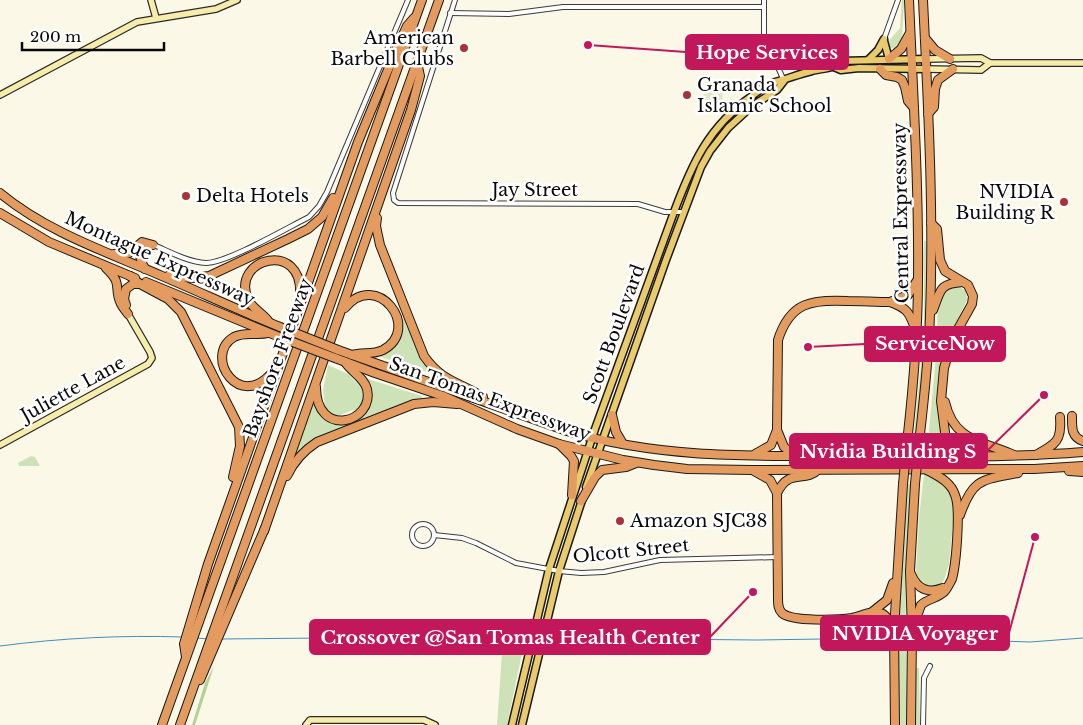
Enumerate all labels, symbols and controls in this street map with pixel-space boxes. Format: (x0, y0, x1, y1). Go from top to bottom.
scale bar (22, 20, 165, 52)
text: 200 m (30, 27, 81, 46)
place label: American Barbell Clubs (330, 27, 454, 70)
callout: Hope Services (686, 35, 848, 69)
text: Hope Services (696, 41, 838, 64)
marker: American Barbell Clubs (458, 42, 470, 54)
place label: Granada Islamic School (697, 74, 832, 117)
marker: Granada Islamic School (681, 89, 693, 101)
street label: Central Expressway (888, 122, 914, 304)
street label: Jay Street (490, 179, 578, 201)
place label: NVIDIA Building R (956, 181, 1055, 224)
place label: Delta Hotels (196, 185, 309, 207)
marker: Delta Hotels (180, 190, 192, 202)
marker: NVIDIA Building R (1058, 196, 1070, 208)
street label: Montague Expressway (61, 207, 259, 311)
street label: Scott Boulevard (579, 261, 649, 407)
street label: Bayshore Freeway (239, 275, 317, 441)
callout: ServiceNow (865, 327, 1005, 361)
text: ServiceNow (875, 332, 995, 355)
street label: Juliette Lane (15, 351, 129, 428)
street label: San Tomas Expressway (386, 352, 594, 446)
callout: Nvidia Building S (790, 434, 987, 468)
text: Nvidia Building S (800, 440, 976, 463)
place label: Amazon SJC38 (629, 510, 768, 532)
marker: Amazon SJC38 (614, 515, 626, 527)
street label: Olcott Street (572, 534, 691, 568)
callout: NVIDIA Voyager (821, 616, 1009, 650)
callout: Crossover @San Tomas Health Center (310, 620, 710, 654)
text: NVIDIA Voyager (832, 622, 999, 645)
text: Crossover @San Tomas Health Center (320, 626, 700, 649)

